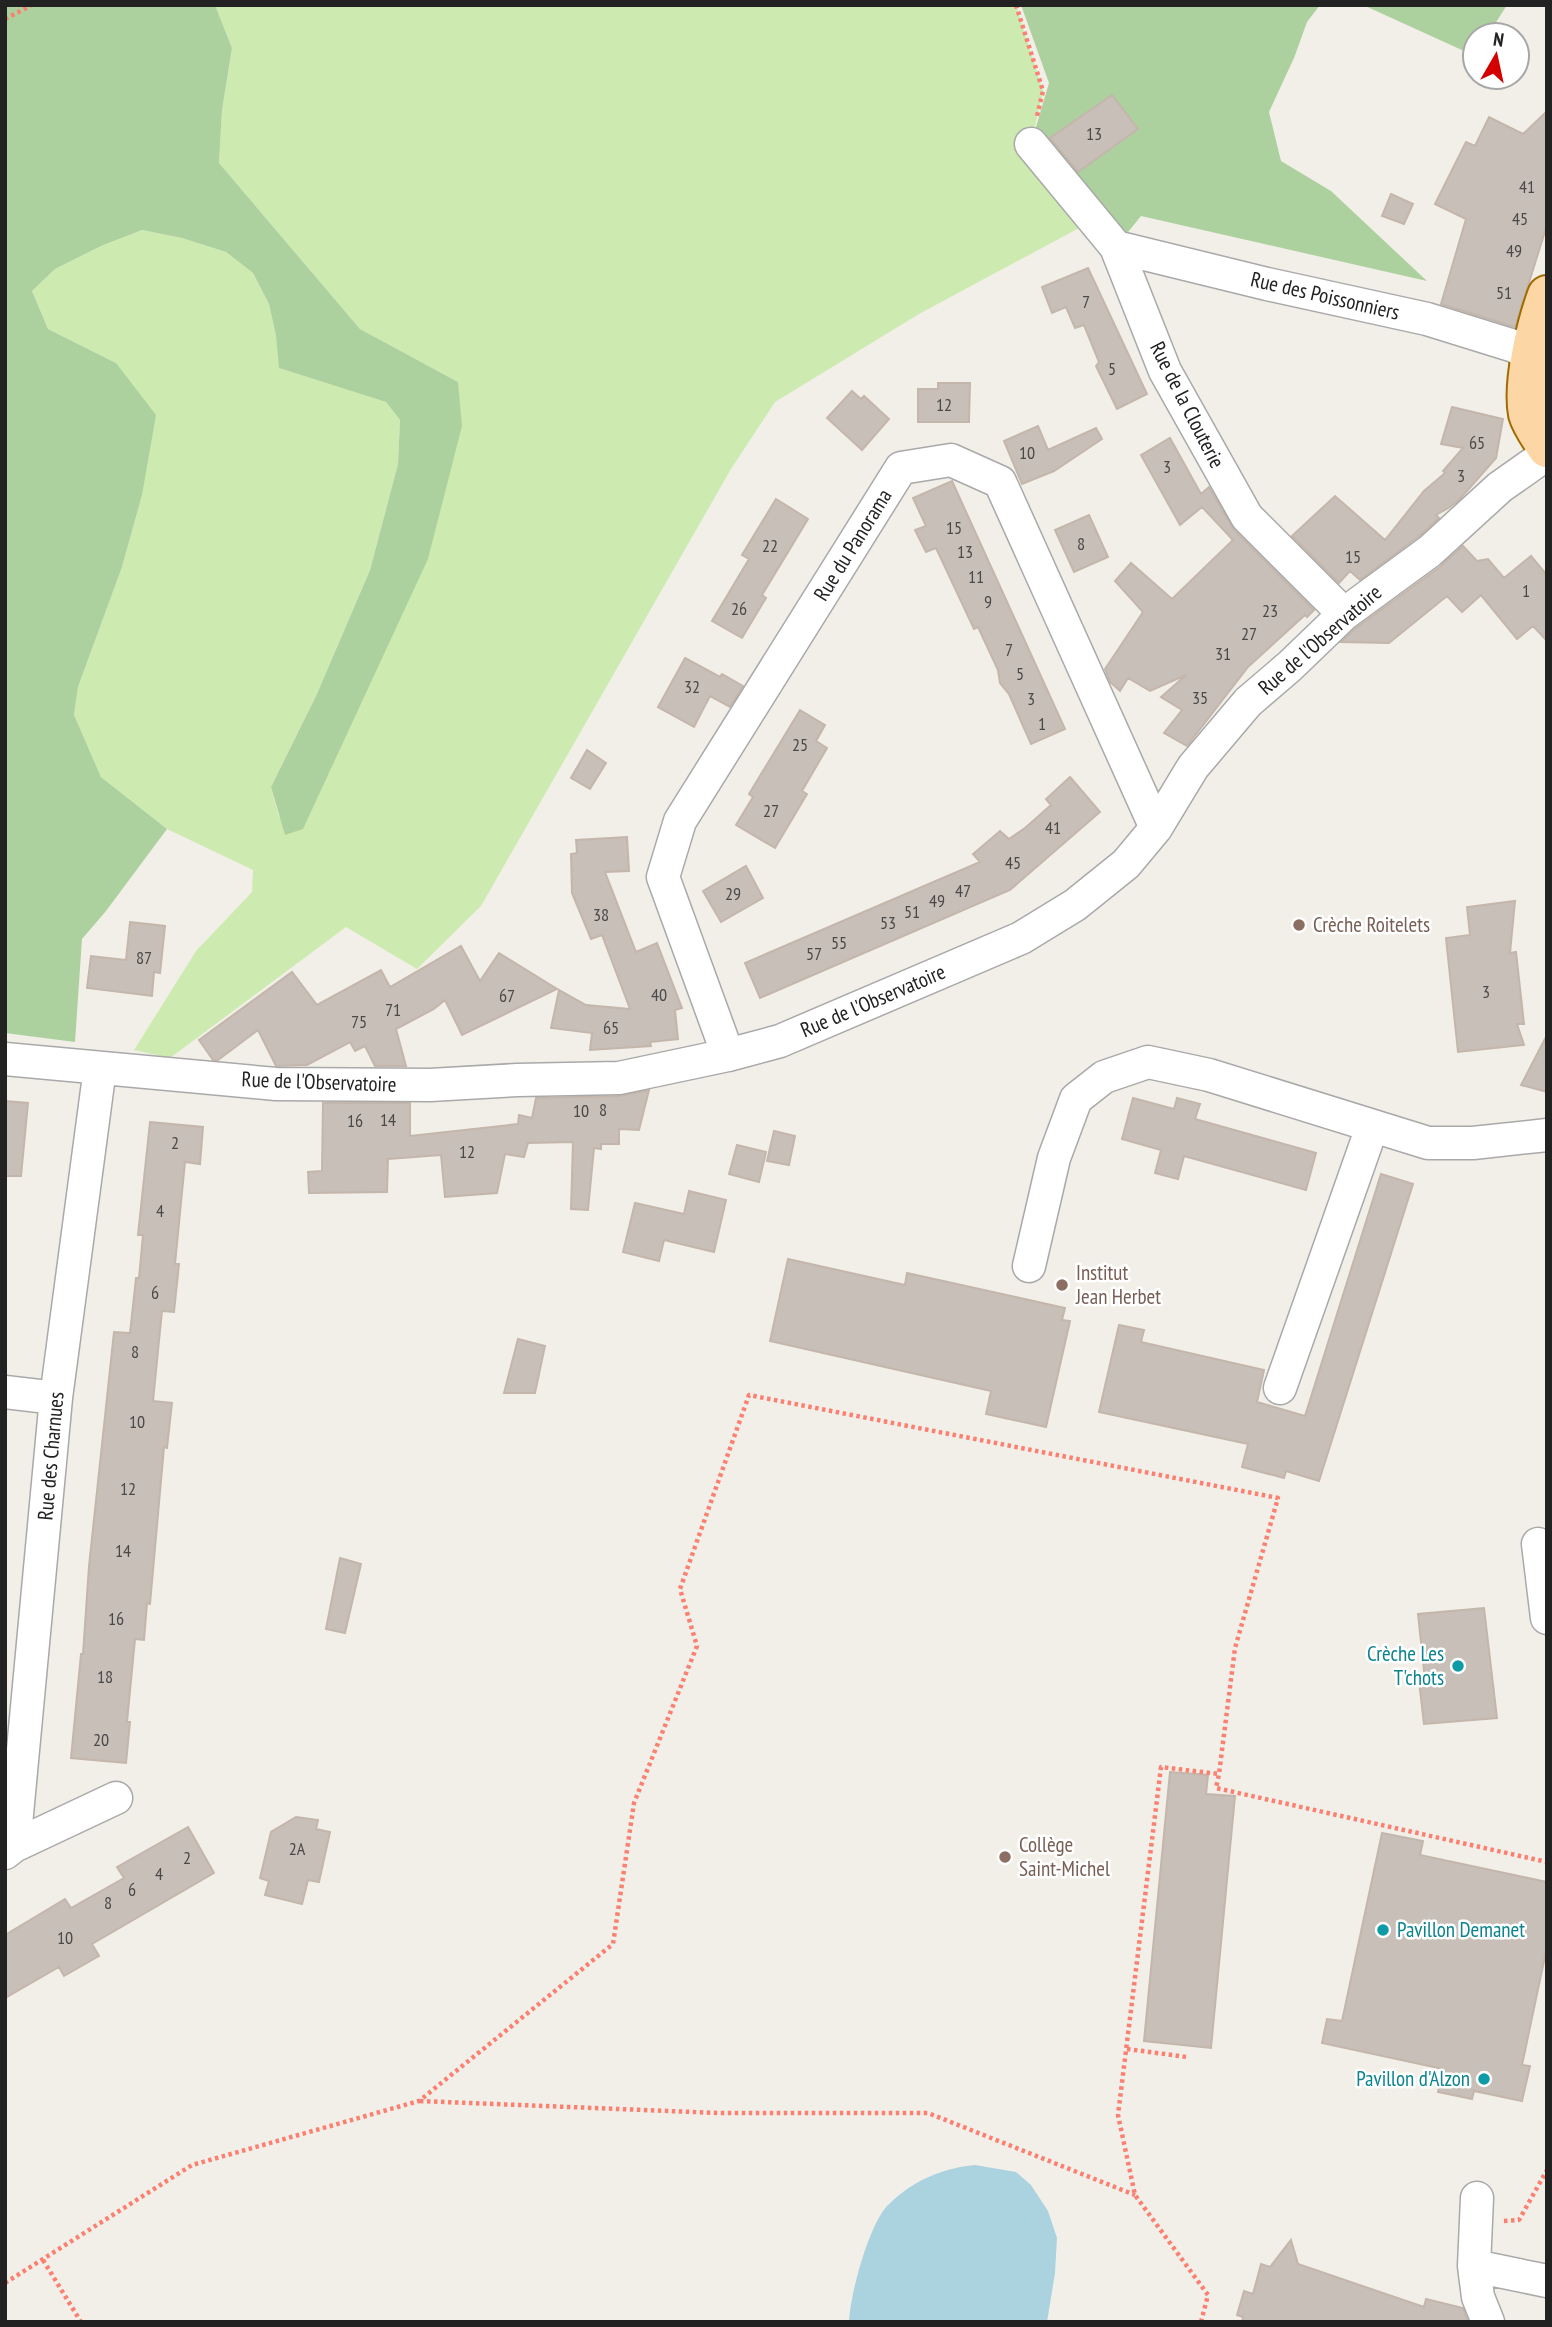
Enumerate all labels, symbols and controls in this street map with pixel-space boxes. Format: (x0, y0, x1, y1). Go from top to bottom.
north arrow (1461, 21, 1531, 91)
text: N (1492, 27, 1506, 52)
house number: 13 (1086, 122, 1102, 145)
house number: 41 (1519, 175, 1535, 198)
house number: 45 (1512, 207, 1528, 230)
house number: 49 (1506, 239, 1522, 262)
street label: Rue des Poissonniers (1248, 265, 1402, 326)
house number: 51 (1496, 281, 1512, 304)
house number: 7 (1082, 290, 1090, 313)
street label: Rue de la Clouterie (1144, 337, 1231, 472)
house number: 5 (1108, 357, 1116, 380)
house number: 12 (936, 393, 952, 416)
house number: 65 (1469, 431, 1485, 454)
house number: 10 (1019, 441, 1035, 464)
house number: 3 (1163, 455, 1171, 478)
house number: 3 (1457, 464, 1465, 487)
street label: Rue du Panorama (808, 484, 898, 606)
house number: 15 (946, 516, 962, 539)
house number: 8 (1077, 532, 1085, 555)
house number: 22 (762, 534, 778, 557)
house number: 13 (957, 540, 973, 563)
house number: 15 (1345, 545, 1361, 568)
house number: 11 (968, 565, 984, 588)
street label: Rue de l'Observatoire (1252, 579, 1387, 701)
house number: 1 (1522, 579, 1530, 602)
house number: 9 (984, 590, 992, 613)
house number: 26 (731, 597, 747, 620)
house number: 23 (1262, 599, 1278, 622)
house number: 27 (1241, 622, 1257, 645)
house number: 7 (1005, 638, 1013, 661)
house number: 31 (1215, 642, 1231, 665)
house number: 5 (1016, 662, 1024, 685)
house number: 32 (684, 675, 700, 698)
house number: 35 (1192, 686, 1208, 709)
house number: 3 (1027, 687, 1035, 710)
house number: 1 (1038, 712, 1046, 735)
house number: 25 (792, 733, 808, 756)
house number: 27 (763, 799, 779, 822)
house number: 41 (1045, 816, 1061, 839)
house number: 45 (1005, 851, 1021, 874)
house number: 47 (955, 879, 971, 902)
house number: 29 (725, 882, 741, 905)
house number: 49 (929, 889, 945, 912)
house number: 51 (904, 900, 920, 923)
house number: 38 (593, 903, 609, 926)
house number: 53 (880, 911, 896, 934)
place label: Crèche Roitelets (1313, 911, 1430, 938)
marker: Crèche Roitelets (1291, 917, 1307, 933)
house number: 55 (831, 931, 847, 954)
house number: 57 (806, 942, 822, 965)
house number: 87 (136, 946, 152, 969)
street label: Rue de l'Observatoire (796, 958, 949, 1043)
house number: 3 (1482, 980, 1490, 1003)
house number: 40 (651, 983, 667, 1006)
house number: 67 (499, 984, 515, 1007)
house number: 71 (385, 998, 401, 1021)
house number: 75 (351, 1010, 367, 1033)
house number: 65 (603, 1016, 619, 1039)
street label: Rue de l'Observatoire (241, 1065, 397, 1098)
house number: 8 (599, 1098, 607, 1121)
house number: 10 (573, 1099, 589, 1122)
house number: 14 (380, 1108, 396, 1131)
house number: 16 (347, 1109, 363, 1132)
house number: 2 (171, 1131, 179, 1154)
house number: 12 (459, 1140, 475, 1163)
house number: 4 (156, 1199, 164, 1222)
place label: Institut Jean Herbet (1075, 1259, 1161, 1310)
marker: Institut Jean Herbet (1054, 1277, 1070, 1293)
house number: 6 (151, 1281, 159, 1304)
house number: 8 (131, 1340, 139, 1363)
street label: Rue des Charnues (31, 1391, 70, 1521)
house number: 10 (129, 1410, 145, 1433)
house number: 12 (120, 1477, 136, 1500)
house number: 14 (115, 1539, 131, 1562)
house number: 16 (108, 1607, 124, 1630)
place label: Crèche Les T'chots (1367, 1640, 1444, 1691)
marker: Crèche Les T'chots (1450, 1658, 1466, 1674)
house number: 18 (97, 1665, 113, 1688)
house number: 20 (93, 1728, 109, 1751)
place label: Collège Saint-Michel (1019, 1831, 1110, 1882)
house number: 2A (289, 1837, 306, 1860)
house number: 2 (183, 1846, 191, 1869)
marker: Collège Saint-Michel (997, 1849, 1013, 1865)
house number: 4 (155, 1862, 163, 1885)
house number: 6 (128, 1878, 136, 1901)
house number: 8 (104, 1891, 112, 1914)
place label: Pavillon Demanet (1397, 1916, 1525, 1943)
marker: Pavillon Demanet (1375, 1922, 1391, 1938)
house number: 10 (57, 1926, 73, 1949)
place label: Pavillon d'Alzon (1356, 2065, 1470, 2092)
marker: Pavillon d'Alzon (1476, 2071, 1492, 2087)

